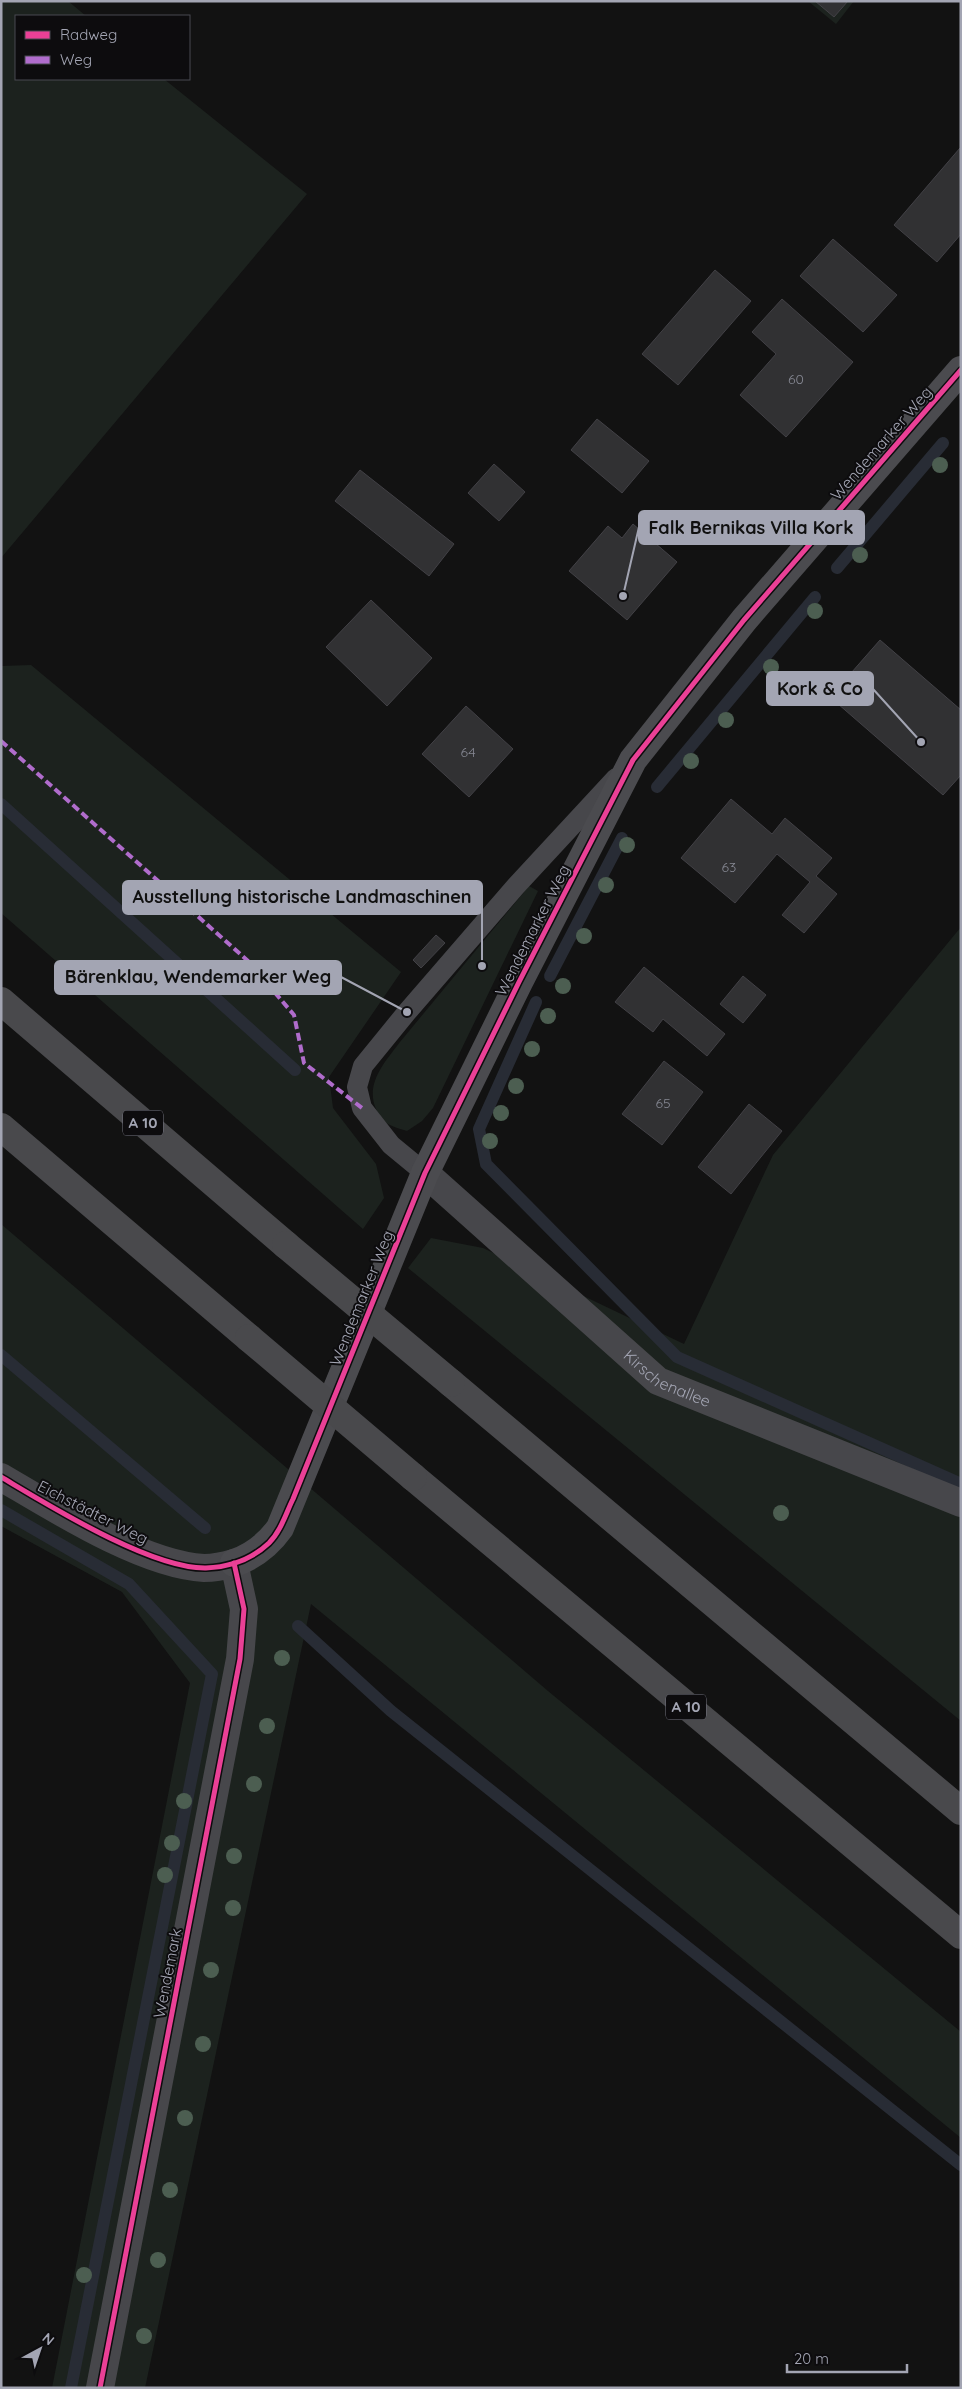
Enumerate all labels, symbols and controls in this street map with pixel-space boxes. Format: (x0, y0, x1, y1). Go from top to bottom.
legend (15, 15, 190, 80)
text: Radweg (60, 25, 117, 44)
text: Weg (60, 50, 92, 69)
house number: 60 (788, 370, 804, 388)
street label: Wendemarker Weg (826, 382, 936, 504)
callout: Falk Bernikas Villa Kork (639, 511, 864, 544)
text: Falk Bernikas Villa Kork (649, 516, 853, 539)
callout: Kork & Co (767, 672, 873, 705)
text: Kork & Co (777, 677, 863, 700)
house number: 64 (460, 743, 476, 761)
house number: 63 (722, 858, 736, 876)
street label: Wendemarker Weg (490, 861, 574, 999)
callout: Ausstellung historische Landmaschinen (123, 881, 482, 914)
text: Ausstellung historische Landmaschinen (132, 885, 472, 908)
callout: Bärenklau, Wendemarker Weg (55, 961, 341, 994)
text: Bärenklau, Wendemarker Weg (65, 965, 331, 988)
house number: 65 (655, 1094, 671, 1112)
road number: A 10 (123, 1110, 163, 1136)
street label: Wendemarker Weg (325, 1227, 397, 1369)
street label: Kirschenallee (620, 1345, 714, 1411)
street label: Eichstädter Weg (34, 1476, 152, 1548)
road number: A 10 (666, 1694, 706, 1720)
street label: Wendemark (148, 1926, 186, 2020)
north arrow (15, 2324, 65, 2374)
text: N (39, 2329, 58, 2349)
scale bar (787, 2342, 907, 2374)
text: 20 m (794, 2349, 829, 2368)

